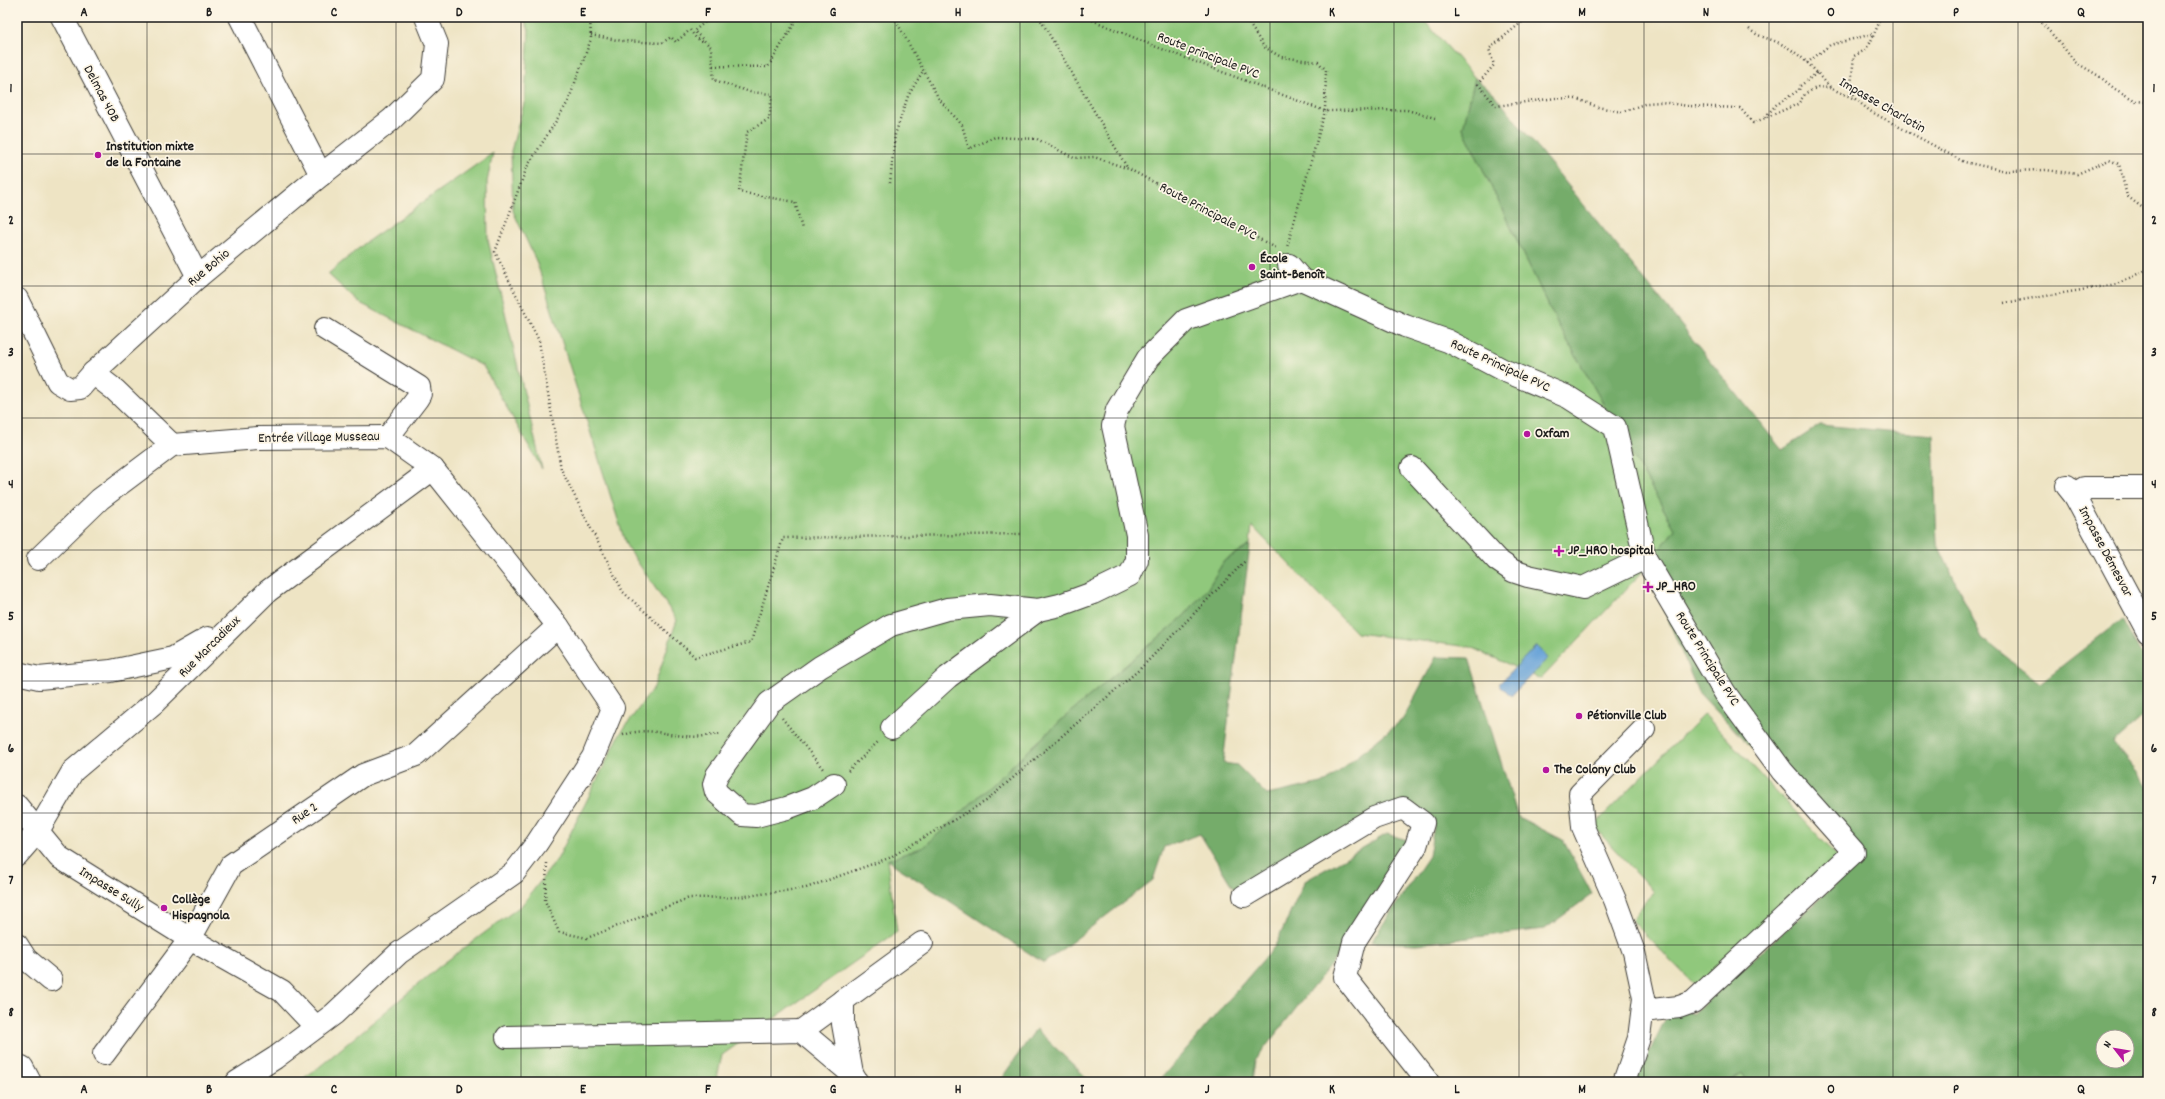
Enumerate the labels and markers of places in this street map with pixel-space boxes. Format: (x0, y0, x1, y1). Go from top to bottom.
place label: Institution mixte de la Fontaine (106, 137, 194, 173)
marker: Institution mixte de la Fontaine (93, 150, 103, 160)
place label: École Saint-Benoît (1260, 249, 1326, 285)
marker: École Saint-Benoît (1247, 262, 1257, 272)
place label: Oxfam (1535, 424, 1570, 444)
marker: Oxfam (1522, 429, 1532, 439)
place label: JP_HRO hospital (1568, 541, 1654, 561)
marker: JP_HRO hospital (1553, 545, 1565, 557)
place label: JP_HRO (1656, 577, 1696, 597)
marker: JP_HRO (1643, 582, 1653, 592)
place label: Pétionville Club (1587, 706, 1667, 726)
marker: Pétionville Club (1574, 711, 1584, 721)
place label: The Colony Club (1554, 760, 1636, 780)
marker: The Colony Club (1541, 765, 1551, 775)
place label: Collège Hispagnola (172, 890, 231, 926)
marker: Collège Hispagnola (159, 903, 169, 913)

